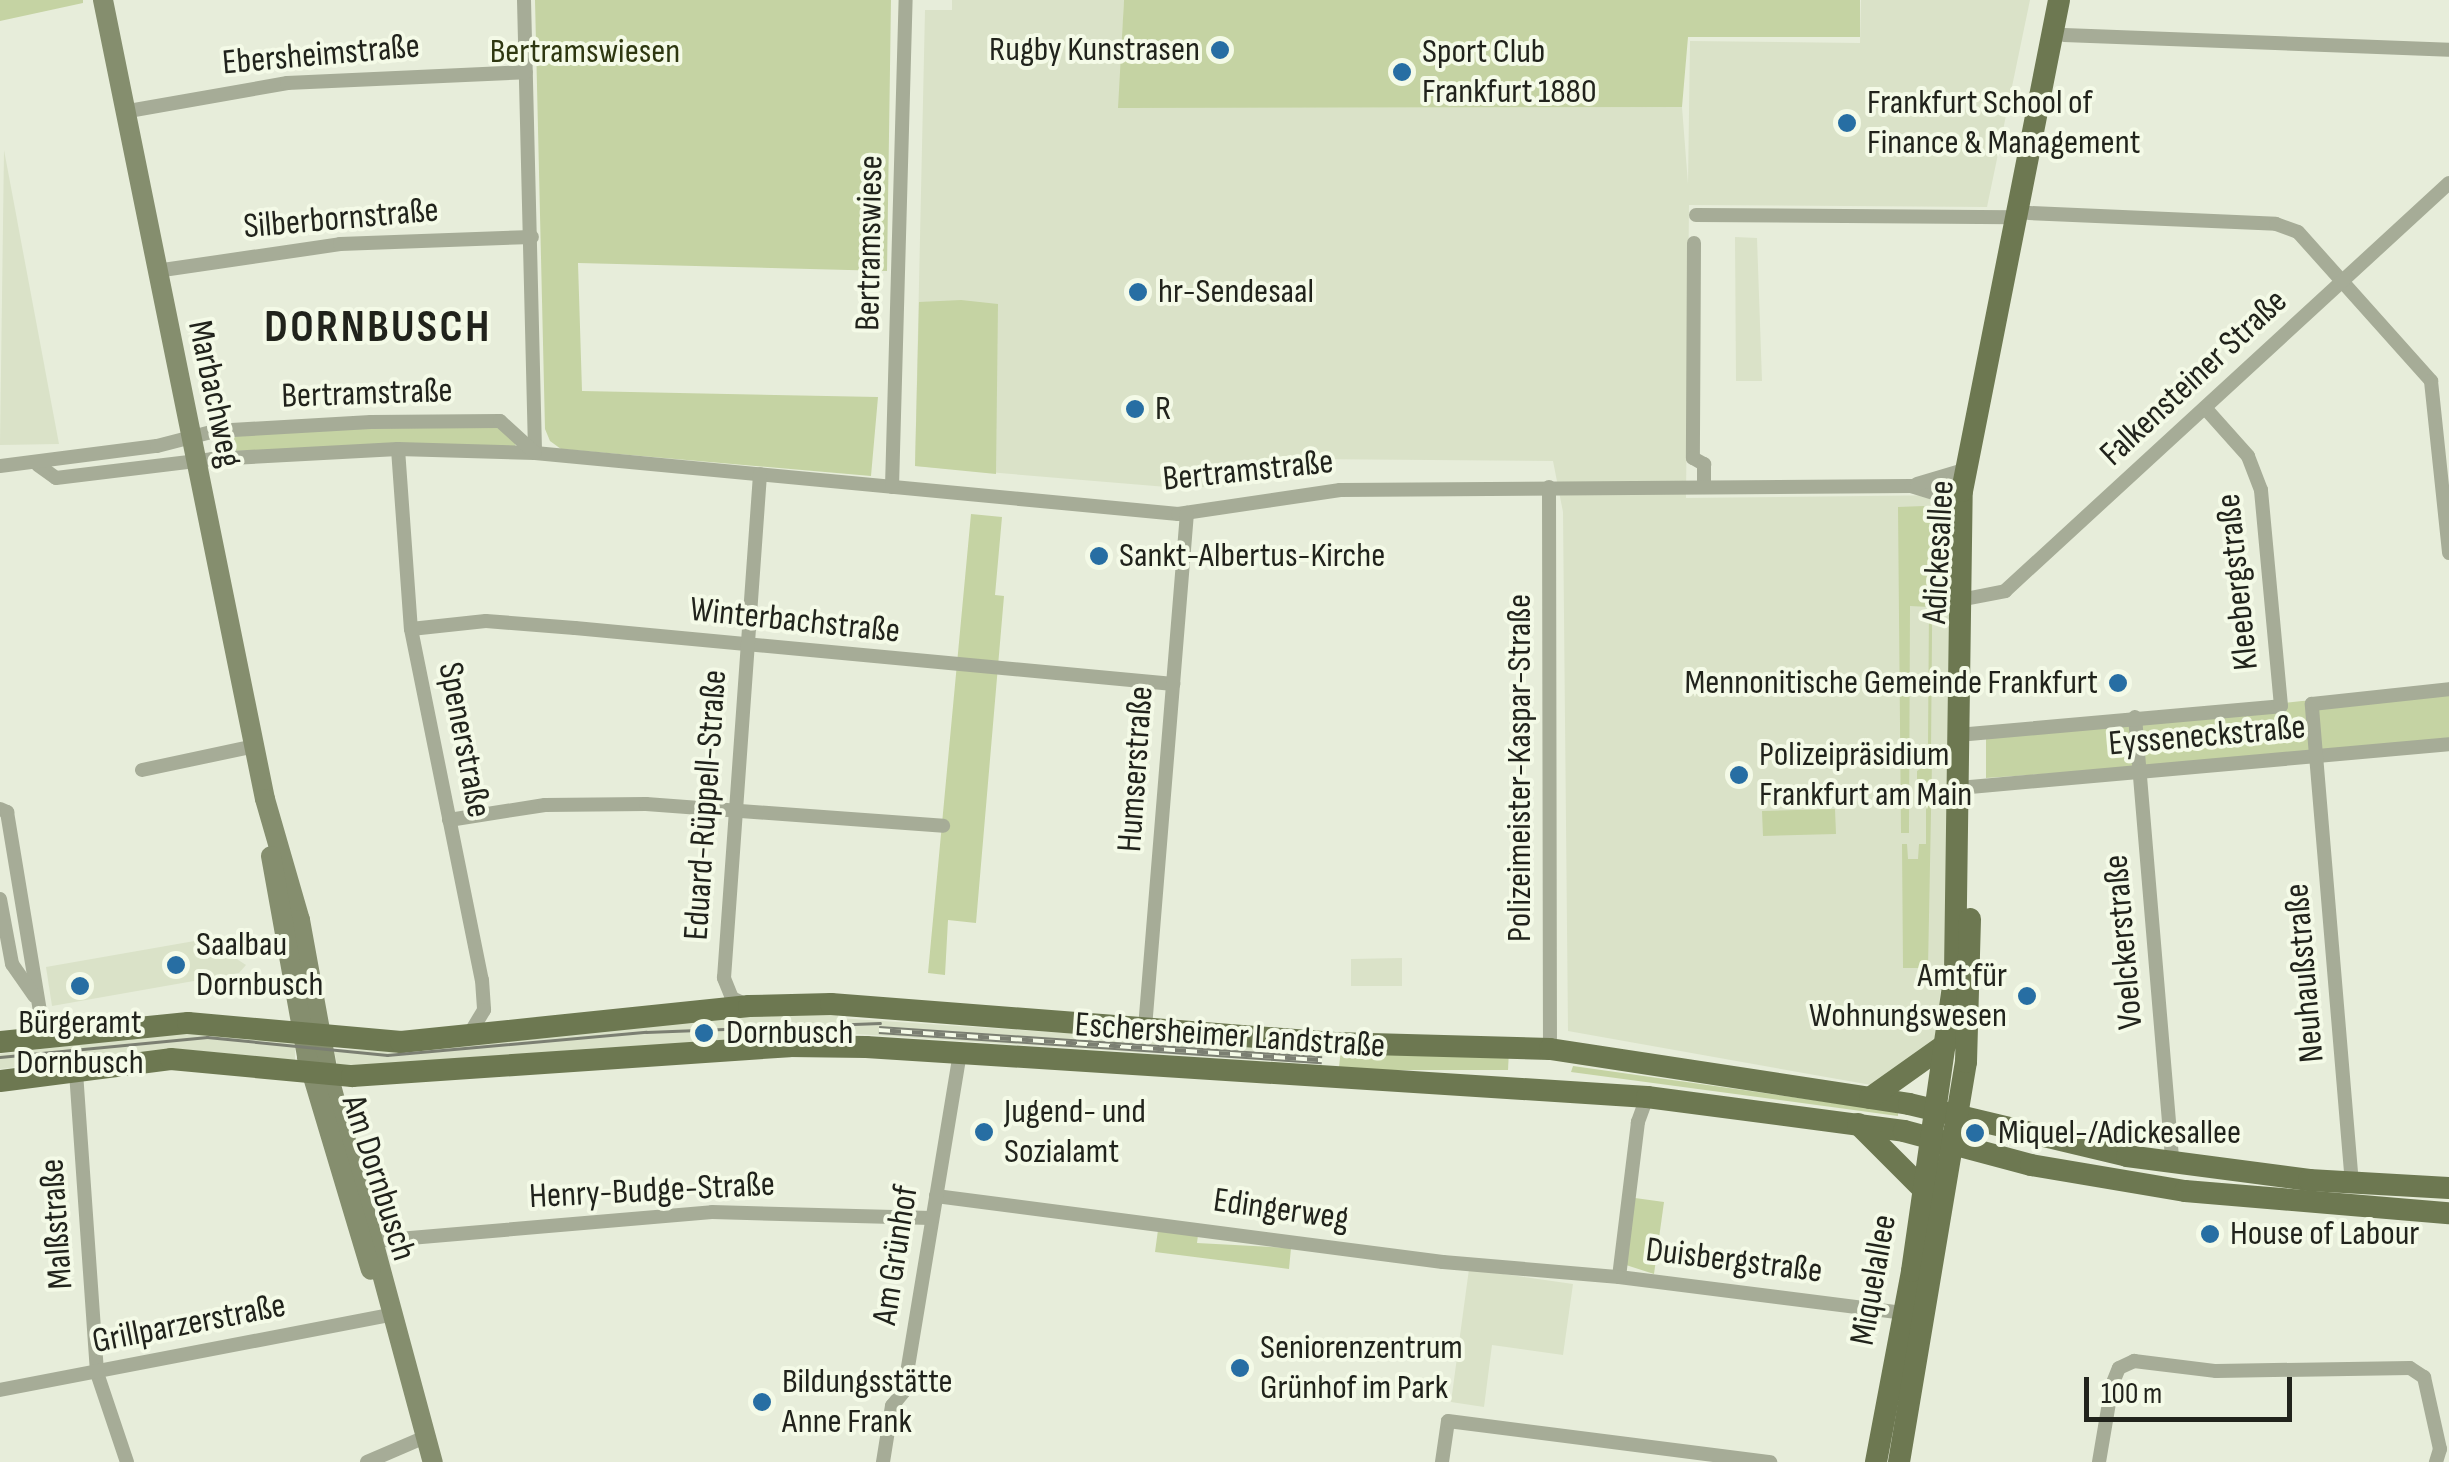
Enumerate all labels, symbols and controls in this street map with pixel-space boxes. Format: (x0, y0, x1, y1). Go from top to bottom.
street label: Ebersheimstraße (220, 25, 422, 85)
place label: Rugby Kunstrasen (989, 29, 1200, 71)
park label: Bertramswiesen (490, 31, 680, 73)
place label: Sport Club Frankfurt 1880 (1422, 31, 1597, 113)
marker: Rugby Kunstrasen (1209, 39, 1231, 61)
marker: Sport Club Frankfurt 1880 (1391, 61, 1413, 83)
place label: Frankfurt School of Finance & Management (1867, 82, 2141, 164)
marker: Frankfurt School of Finance & Management (1836, 112, 1858, 134)
street label: Bertramswiese (847, 155, 893, 331)
street label: Silberbornstraße (242, 190, 440, 248)
place label: hr-Sendesaal (1158, 271, 1314, 313)
marker: hr-Sendesaal (1127, 281, 1149, 303)
street label: Falkensteiner Straße (2092, 281, 2296, 475)
district label: DORNBUSCH (264, 301, 492, 355)
street label: Marbachweg (178, 317, 250, 471)
street label: Bertramstraße (281, 370, 453, 418)
place label: R (1155, 388, 1171, 430)
marker: R (1124, 398, 1146, 420)
street label: Bertramstraße (1161, 441, 1335, 501)
street label: Adickesallee (1914, 479, 1964, 625)
street label: Kleebergstraße (2208, 492, 2268, 672)
place label: Sankt-Albertus-Kirche (1119, 535, 1385, 577)
marker: Sankt-Albertus-Kirche (1088, 545, 1110, 567)
street label: Winterbachstraße (688, 589, 902, 653)
street label: Polizeimeister-Kaspar-Straße (1499, 594, 1541, 942)
street label: Spenerstraße (428, 659, 500, 821)
place label: Mennonitische Gemeinde Frankfurt (1685, 662, 2098, 704)
street label: Eduard-Rüppell-Straße (676, 669, 736, 941)
marker: Mennonitische Gemeinde Frankfurt (2107, 672, 2129, 694)
street label: Humserstraße (1109, 685, 1163, 853)
street label: Eysseneckstraße (2107, 706, 2307, 766)
place label: Polizeipräsidium Frankfurt am Main (1759, 734, 1972, 816)
marker: Polizeipräsidium Frankfurt am Main (1728, 764, 1750, 786)
street label: Voelckerstraße (2095, 853, 2153, 1031)
street label: Neuhaußstraße (2276, 882, 2334, 1064)
place label: Saalbau Dornbusch (196, 924, 323, 1006)
marker: Saalbau Dornbusch (165, 954, 187, 976)
place label: Amt für Wohnungswesen (1809, 955, 2007, 1037)
marker: Bürgeramt Dornbusch (69, 975, 91, 997)
marker: Amt für Wohnungswesen (2016, 985, 2038, 1007)
place label: Bürgeramt Dornbusch (16, 1002, 144, 1084)
street label: Eschersheimer Landstraße (1074, 1004, 1386, 1068)
place label: Dornbusch (726, 1012, 853, 1054)
marker: Dornbusch (691, 1020, 717, 1046)
street label: Am Dornbusch (332, 1090, 424, 1266)
place label: Jugend- und Sozialamt (1004, 1091, 1146, 1173)
place label: Miquel-/Adickesallee (1998, 1112, 2241, 1154)
marker: Miquel-/Adickesallee (1962, 1120, 1988, 1146)
marker: Jugend- und Sozialamt (973, 1121, 995, 1143)
street label: Malßstraße (32, 1157, 82, 1291)
street label: Henry-Budge-Straße (528, 1164, 776, 1218)
street label: Edingerweg (1211, 1180, 1351, 1240)
street label: Am Grünhof (864, 1182, 928, 1328)
street label: Miquelallee (1842, 1212, 1906, 1348)
place label: House of Labour (2230, 1213, 2419, 1255)
marker: House of Labour (2199, 1223, 2221, 1245)
street label: Duisbergstraße (1643, 1229, 1825, 1293)
street label: Grillparzerstraße (89, 1285, 289, 1363)
place label: Seniorenzentrum Grünhof im Park (1260, 1327, 1463, 1409)
marker: Seniorenzentrum Grünhof im Park (1229, 1357, 1251, 1379)
scale bar (2089, 1357, 2296, 1419)
place label: Bildungsstätte Anne Frank (782, 1361, 953, 1443)
text: 100 m (2101, 1376, 2162, 1412)
marker: Bildungsstätte Anne Frank (751, 1391, 773, 1413)

